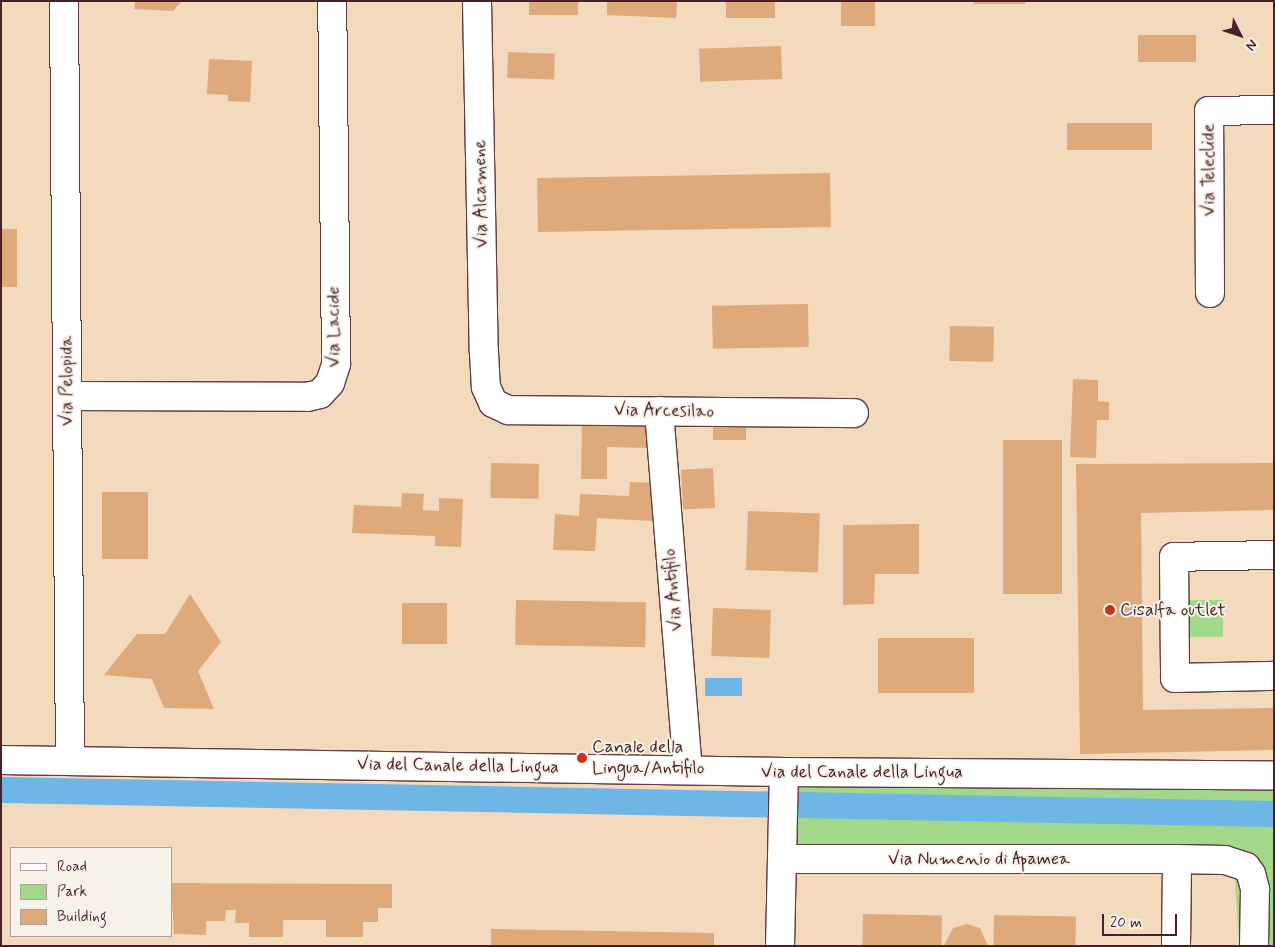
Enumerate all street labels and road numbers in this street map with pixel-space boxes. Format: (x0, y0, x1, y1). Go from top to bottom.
street label: Via Teleclide (1198, 123, 1220, 217)
street label: Via Alcamene (469, 140, 493, 248)
street label: Via Lacide (323, 287, 345, 367)
street label: Via Pelopida (56, 337, 78, 425)
street label: Via Arcesilao (615, 399, 713, 423)
street label: Via Antifilo (659, 548, 687, 632)
street label: Via del Canale della Lingua (356, 753, 560, 779)
street label: Via del Canale della Lingua (760, 761, 964, 783)
street label: Via Numenio di Apamea (889, 848, 1069, 870)

